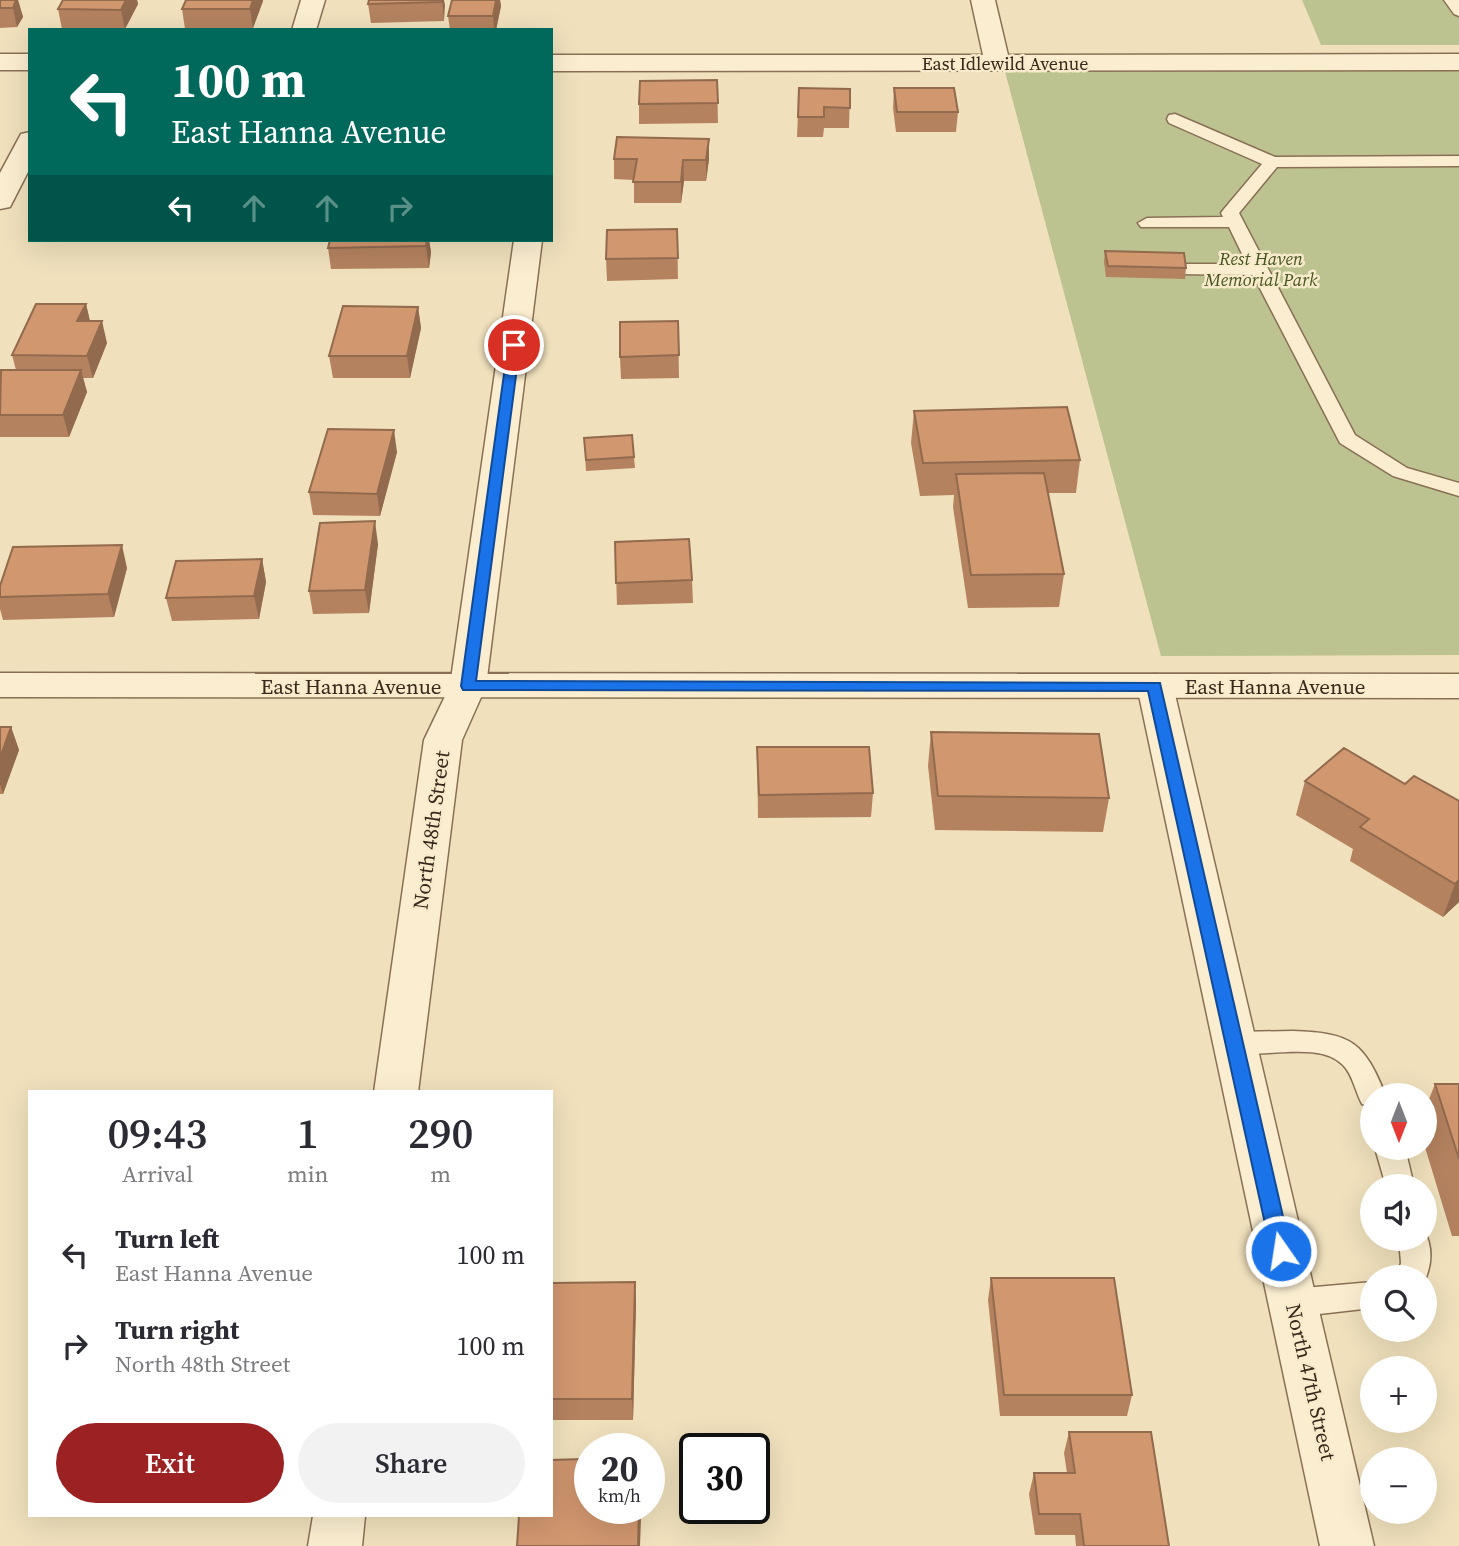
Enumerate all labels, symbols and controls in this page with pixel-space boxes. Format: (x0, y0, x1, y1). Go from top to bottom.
text: 100 m (171, 46, 306, 113)
street label: East Idlewild Avenue (922, 51, 1088, 76)
icon: left (56, 56, 147, 147)
text: East Hanna Avenue (171, 110, 447, 154)
icon: left (162, 189, 200, 227)
icon: ahead (235, 189, 273, 227)
icon: ahead (308, 189, 346, 227)
icon: right (381, 189, 419, 227)
park label: Rest Haven Memorial Park (1204, 246, 1318, 292)
pin (484, 315, 544, 375)
icon: arrive (495, 326, 533, 364)
street label: East Hanna Avenue (261, 672, 441, 701)
street label: East Hanna Avenue (1185, 672, 1365, 701)
street label: North 48th Street (406, 749, 457, 911)
north arrow (1360, 1083, 1437, 1160)
map controls (1360, 1083, 1437, 1524)
text: 09:43 (107, 1104, 207, 1162)
text: 1 (297, 1104, 319, 1162)
text: 290 (408, 1104, 473, 1162)
text: Arrival (122, 1158, 193, 1190)
text: min (287, 1158, 328, 1190)
text: m (430, 1158, 451, 1190)
button: sound (1360, 1174, 1437, 1251)
position arrow (1244, 1214, 1318, 1288)
text: Turn left (115, 1221, 219, 1257)
icon: left (56, 1236, 94, 1274)
text: 100 m (457, 1237, 525, 1273)
text: East Hanna Avenue (115, 1257, 313, 1289)
button: search (1360, 1265, 1437, 1342)
street label: North 47th Street (1279, 1301, 1343, 1463)
text: Turn right (115, 1312, 239, 1348)
icon: right (56, 1327, 94, 1365)
text: 100 m (457, 1328, 525, 1364)
text: North 48th Street (115, 1348, 290, 1380)
button: + (1360, 1356, 1437, 1433)
button: Exit (56, 1423, 284, 1503)
button: Share (298, 1423, 525, 1503)
speed limit sign: 30 (679, 1433, 770, 1524)
text: 20 (601, 1445, 638, 1493)
button: − (1360, 1447, 1437, 1524)
text: km/h (598, 1483, 641, 1508)

